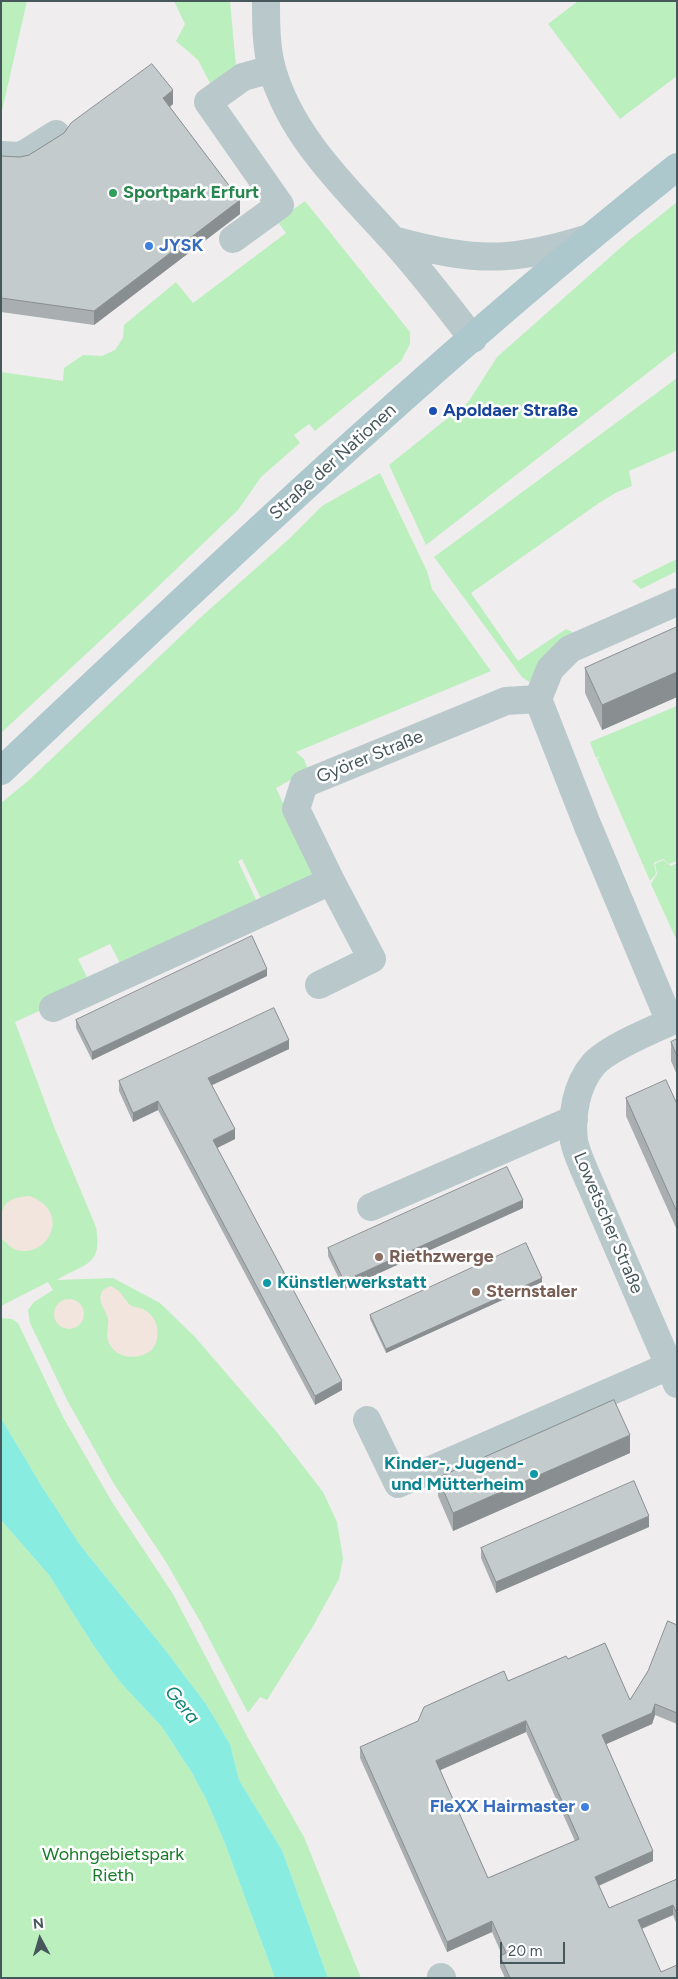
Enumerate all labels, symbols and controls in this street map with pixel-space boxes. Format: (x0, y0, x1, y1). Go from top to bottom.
place label: Sportpark Erfurt (123, 182, 259, 204)
marker: Sportpark Erfurt (107, 187, 119, 199)
place label: JYSK (159, 235, 203, 257)
marker: JYSK (143, 240, 155, 252)
street label: Straße der Nationen (265, 399, 401, 525)
place label: Apoldaer Straße (443, 400, 578, 422)
marker: Apoldaer Straße (427, 405, 439, 417)
street label: Györer Straße (314, 726, 426, 788)
street label: Lowetscher Straße (568, 1149, 648, 1297)
place label: Riethzwerge (389, 1246, 494, 1268)
marker: Riethzwerge (373, 1251, 385, 1263)
place label: Künstlerwerkstatt (277, 1272, 427, 1294)
marker: Künstlerwerkstatt (261, 1277, 273, 1289)
place label: Sternstaler (486, 1281, 577, 1303)
marker: Sternstaler (470, 1286, 482, 1298)
place label: Kinder-, Jugend- und Mütterheim (384, 1453, 524, 1496)
marker: Kinder-, Jugend- und Mütterheim (528, 1468, 540, 1480)
water label: Gera (160, 1681, 204, 1729)
place label: FleXX Hairmaster (430, 1796, 575, 1818)
marker: FleXX Hairmaster (579, 1801, 591, 1813)
park label: Wohngebietspark Rieth (42, 1844, 184, 1886)
north arrow (15, 1914, 65, 1964)
text: N (32, 1915, 45, 1933)
scale bar (503, 1932, 568, 1964)
text: 20 m (508, 1942, 542, 1960)

